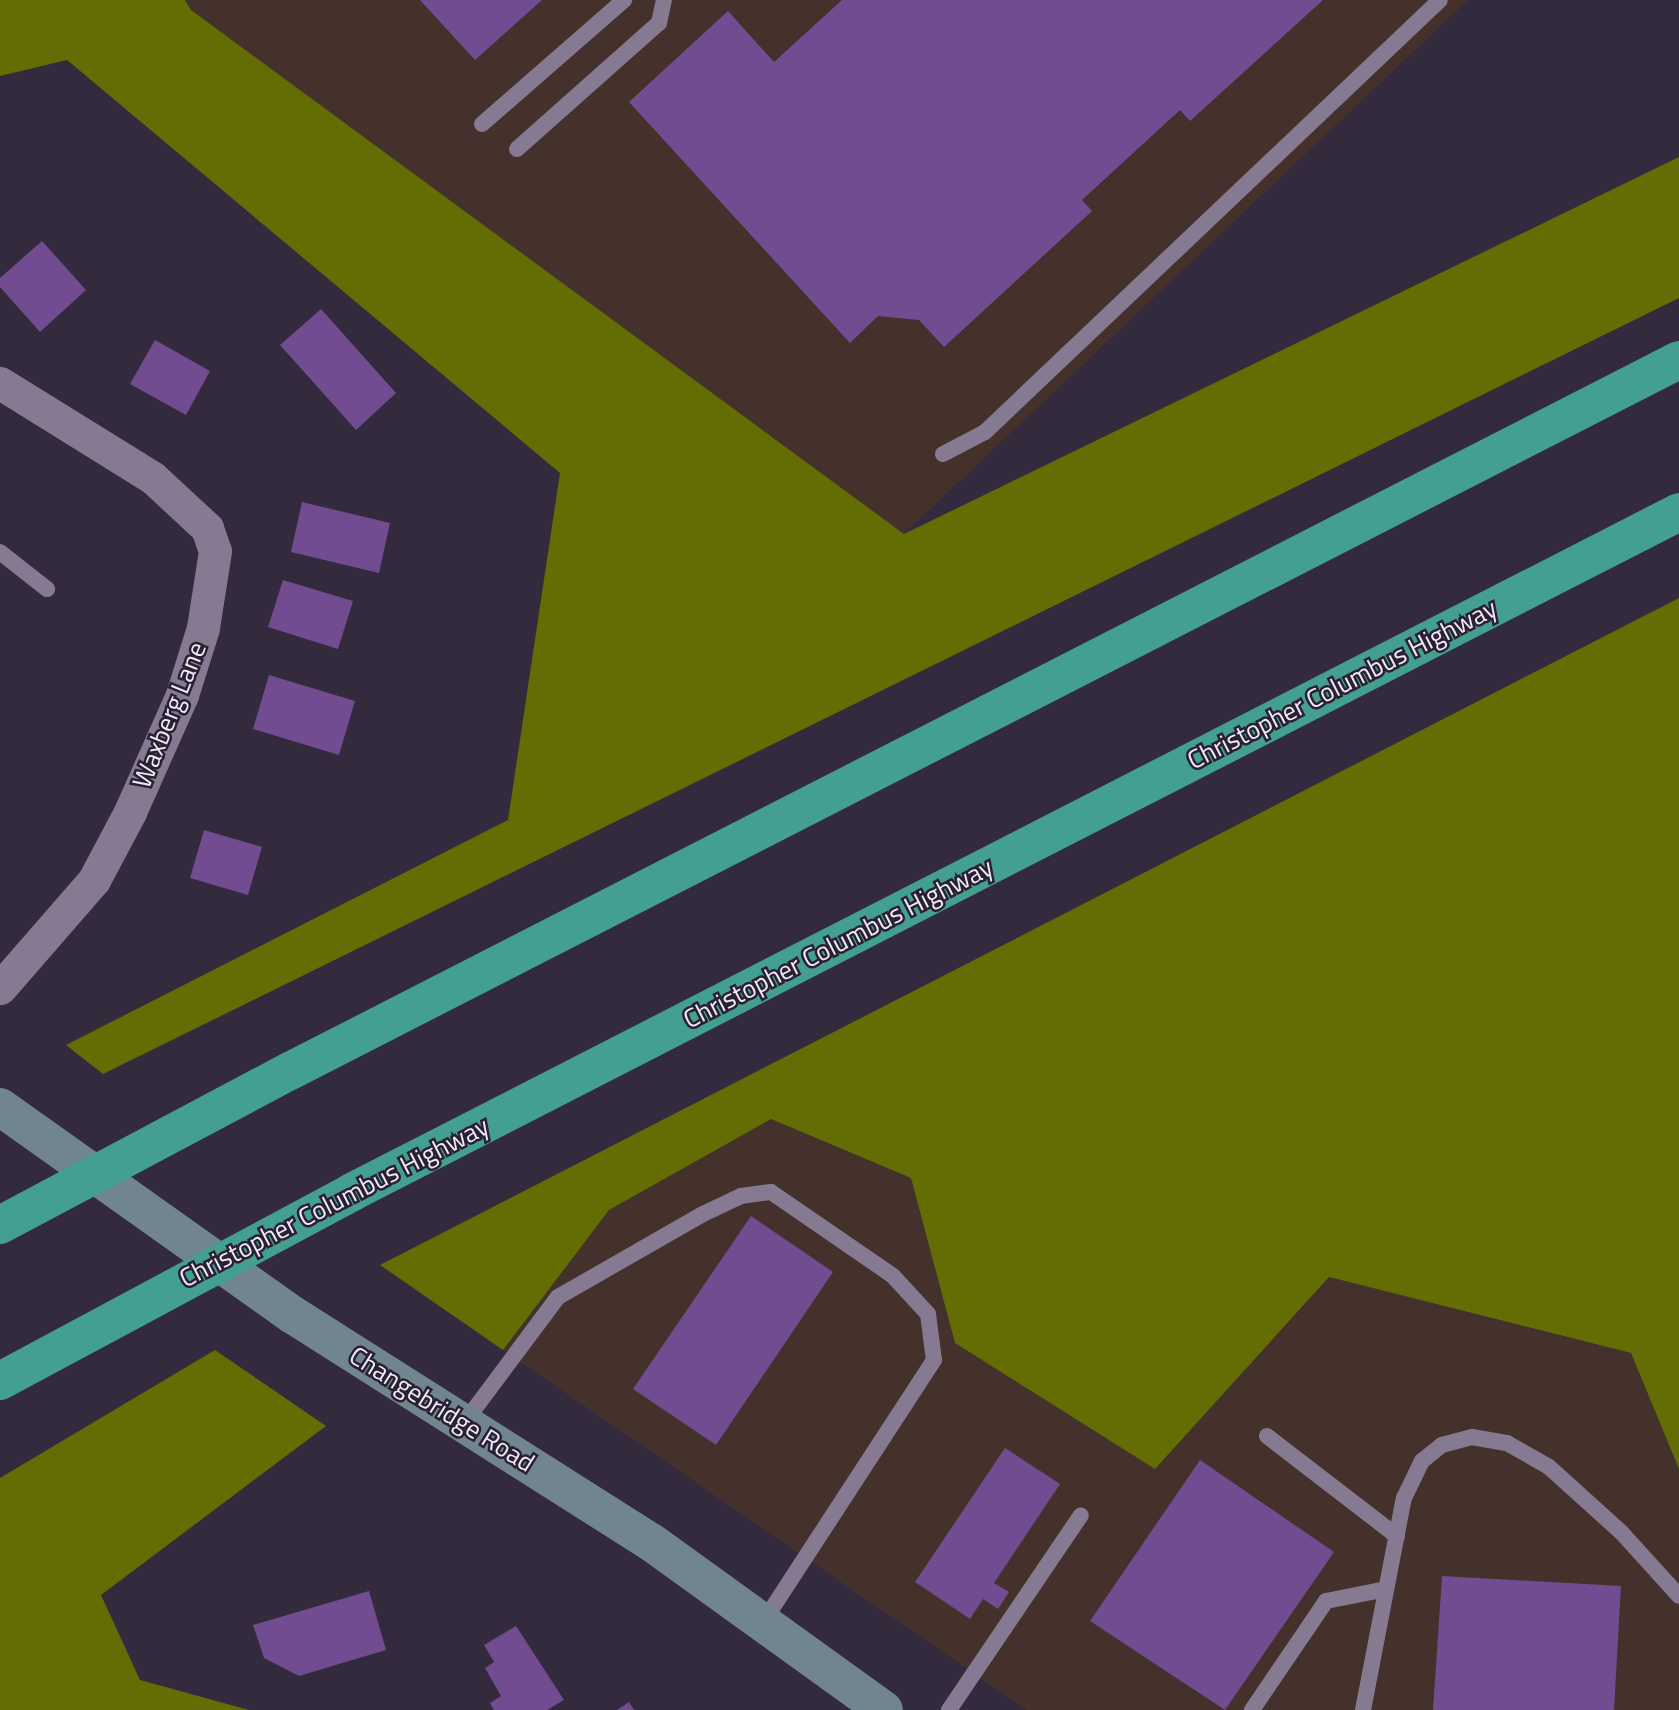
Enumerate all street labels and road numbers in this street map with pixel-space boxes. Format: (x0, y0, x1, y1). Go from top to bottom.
street label: Christopher Columbus Highway (1182, 592, 1502, 776)
street label: Waxberg Lane (126, 637, 212, 793)
street label: Christopher Columbus Highway (678, 851, 998, 1035)
street label: Christopher Columbus Highway (174, 1110, 494, 1294)
street label: Changebridge Road (344, 1340, 540, 1478)

